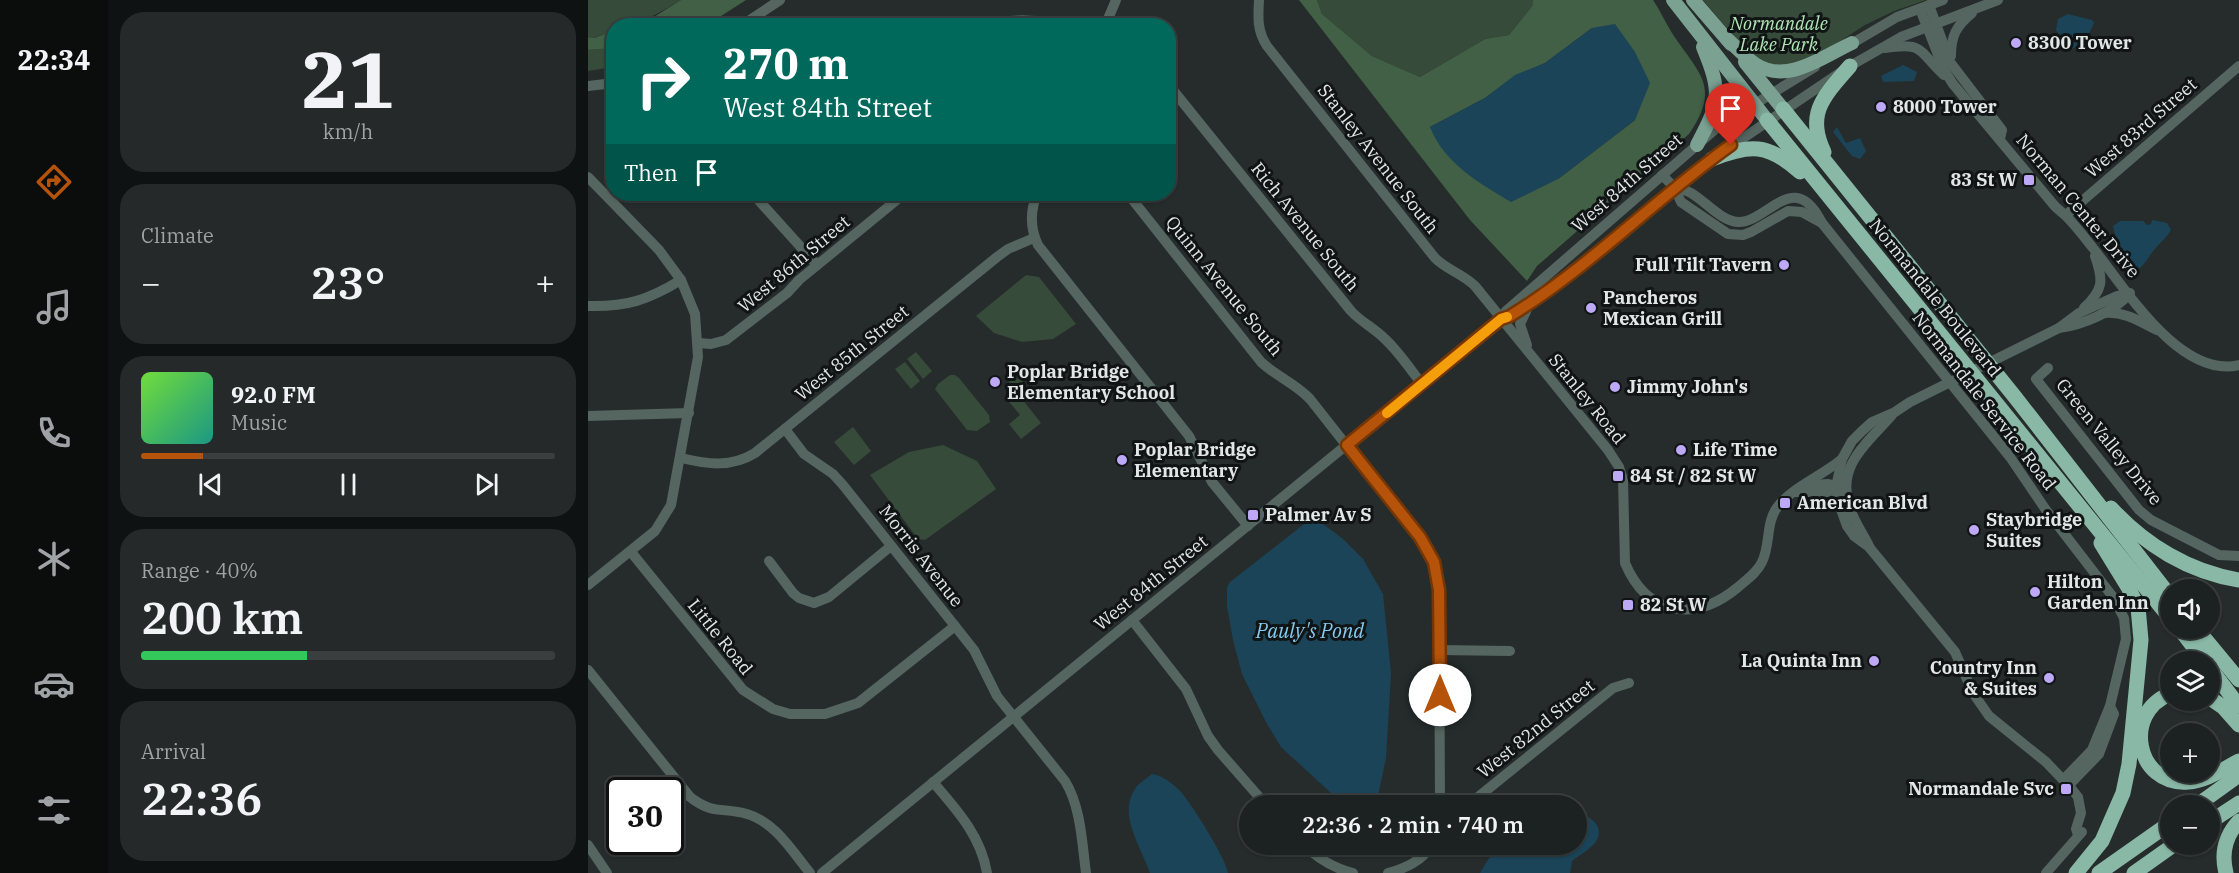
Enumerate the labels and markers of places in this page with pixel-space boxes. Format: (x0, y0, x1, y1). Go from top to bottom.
place label: 8300 Tower (2028, 31, 2132, 54)
marker: 8300 Tower (2009, 36, 2023, 50)
pin (1705, 83, 1756, 145)
place label: 8000 Tower (1893, 95, 1997, 118)
marker: 8000 Tower (1874, 100, 1888, 114)
place label: 83 St W (1951, 168, 2018, 191)
marker: 83 St W (2022, 173, 2036, 187)
place label: Full Tilt Tavern (1635, 253, 1772, 276)
marker: Full Tilt Tavern (1777, 258, 1791, 272)
place label: Pancheros Mexican Grill (1603, 286, 1722, 330)
marker: Pancheros Mexican Grill (1584, 301, 1598, 315)
place label: Poplar Bridge Elementary School (1007, 360, 1175, 404)
marker: Poplar Bridge Elementary School (988, 375, 1002, 389)
place label: Jimmy John's (1627, 375, 1748, 398)
marker: Jimmy John's (1608, 380, 1622, 394)
place label: Poplar Bridge Elementary (1134, 438, 1256, 482)
place label: Life Time (1693, 438, 1777, 461)
marker: Life Time (1674, 443, 1688, 457)
marker: Poplar Bridge Elementary (1115, 453, 1129, 467)
place label: 84 St / 82 St W (1630, 464, 1757, 487)
marker: 84 St / 82 St W (1611, 469, 1625, 483)
place label: American Blvd (1797, 491, 1928, 514)
marker: American Blvd (1778, 496, 1792, 510)
place label: Palmer Av S (1265, 503, 1372, 526)
marker: Palmer Av S (1246, 508, 1260, 522)
place label: Staybridge Suites (1986, 508, 2082, 552)
marker: Staybridge Suites (1967, 523, 1981, 537)
place label: Hilton Garden Inn (2047, 570, 2149, 614)
marker: Hilton Garden Inn (2028, 585, 2042, 599)
place label: 82 St W (1640, 593, 1707, 616)
marker: 82 St W (1621, 598, 1635, 612)
place label: La Quinta Inn (1741, 649, 1862, 672)
marker: La Quinta Inn (1867, 654, 1881, 668)
place label: Country Inn & Suites (1930, 656, 2037, 700)
marker: Country Inn & Suites (2042, 671, 2056, 685)
place label: Normandale Svc (1908, 777, 2054, 800)
marker: Normandale Svc (2059, 782, 2073, 796)

